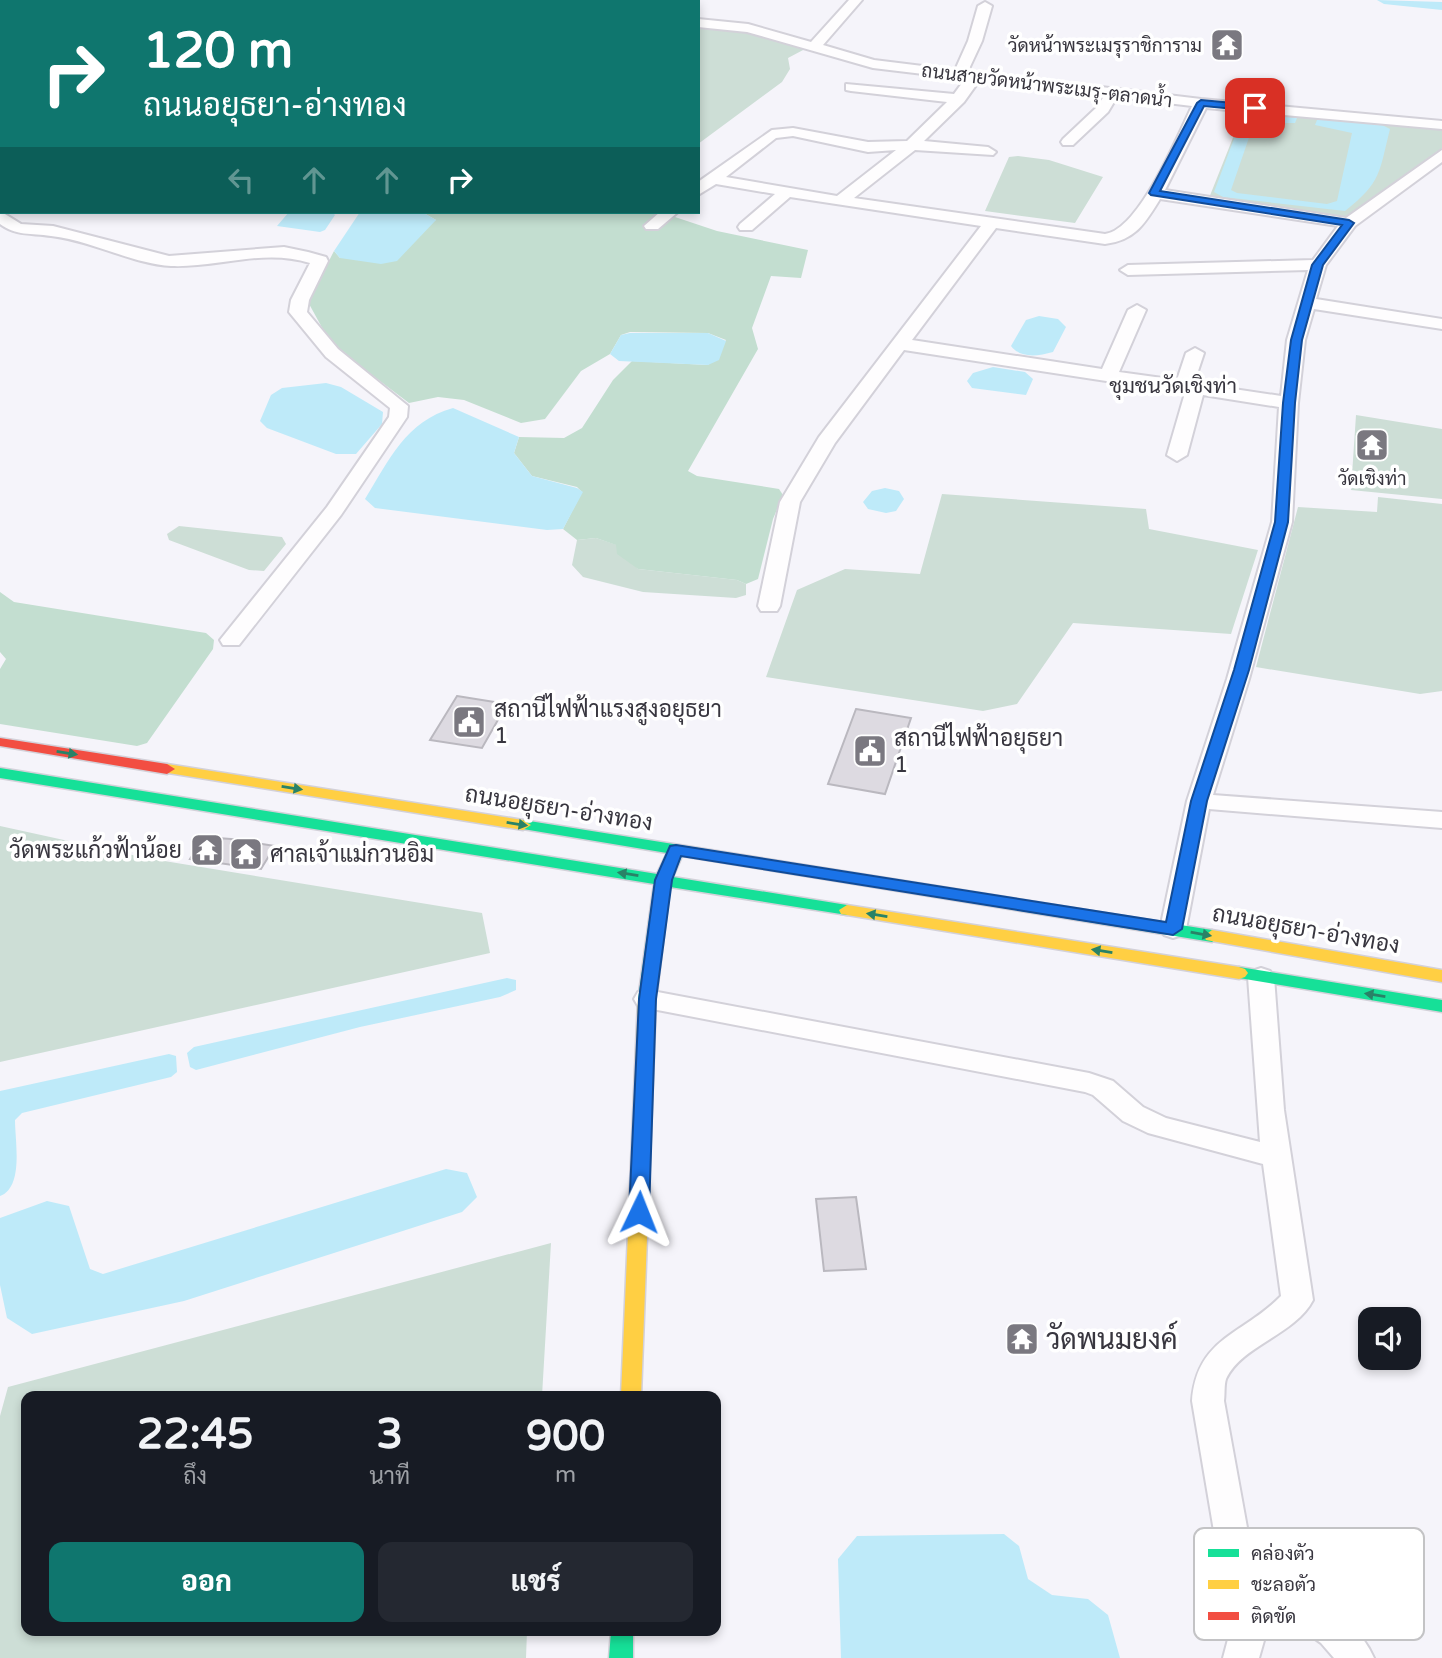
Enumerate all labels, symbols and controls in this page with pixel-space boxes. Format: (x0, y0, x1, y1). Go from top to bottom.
text: 120 m (143, 22, 293, 81)
temple icon: วัดหน้าพระเมรุราชิการาม (1208, 26, 1246, 64)
icon: right (28, 28, 119, 119)
place label: วัดหน้าพระเมรุราชิการาม (1008, 34, 1202, 58)
street label: ถนนสายวัดหน้าพระเมรุ-ตลาดน้ำ (920, 55, 1174, 113)
pin (1225, 78, 1285, 138)
text: ถนนอยุธยา-อ่างทอง (143, 87, 407, 125)
icon: arrive (1236, 89, 1274, 127)
icon: left (222, 161, 260, 199)
icon: ahead (295, 161, 333, 199)
icon: ahead (368, 161, 406, 199)
icon: right (441, 161, 479, 199)
district label: ชุมชนวัดเชิงท่า (1109, 374, 1237, 400)
temple icon: วัดเชิงท่า (1353, 426, 1391, 464)
place label: วัดเชิงท่า (1338, 467, 1406, 490)
place label: สถานีไฟฟ้าแรงสูงอยุธยา 1 (494, 693, 722, 750)
public building icon: สถานีไฟฟ้าแรงสูงอยุธยา 1 (450, 703, 488, 741)
place label: สถานีไฟฟ้าอยุธยา 1 (894, 722, 1063, 779)
public building icon: สถานีไฟฟ้าอยุธยา 1 (851, 732, 889, 770)
one-way arrow (56, 748, 78, 759)
street label: ถนนอยุธยา-อ่างทอง (463, 779, 655, 839)
one-way arrow (281, 783, 303, 794)
one-way arrow (506, 819, 528, 830)
temple icon: วัดพระแก้วฟ้าน้อย (188, 831, 226, 869)
place label: วัดพระแก้วฟ้าน้อย (9, 835, 182, 865)
temple icon: ศาลเจ้าแม่กวนอิม (227, 835, 265, 873)
place label: ศาลเจ้าแม่กวนอิม (270, 839, 434, 869)
one-way arrow (617, 868, 639, 879)
street label: ถนนอยุธยา-อ่างทอง (1210, 899, 1402, 961)
one-way arrow (866, 909, 888, 920)
one-way arrow (1190, 929, 1212, 940)
one-way arrow (1091, 945, 1113, 956)
one-way arrow (1364, 989, 1386, 1000)
position arrow (602, 1175, 676, 1249)
map controls (1358, 1307, 1421, 1370)
button: sound (1358, 1307, 1421, 1370)
temple icon: วัดพนมยงค์ (1003, 1320, 1041, 1358)
place label: วัดพนมยงค์ (1046, 1320, 1178, 1357)
text: 22:45 (137, 1409, 253, 1460)
text: 3 (376, 1409, 403, 1460)
text: 900 (526, 1411, 605, 1462)
text: m (555, 1461, 576, 1489)
text: ถึง (183, 1463, 207, 1491)
text: นาที (369, 1463, 410, 1491)
legend (1194, 1528, 1424, 1640)
button: ออก (49, 1542, 364, 1622)
button: แชร์ (378, 1542, 693, 1622)
text: คล่องตัว (1251, 1542, 1315, 1565)
text: ชะลอตัว (1251, 1574, 1316, 1596)
text: ติดขัด (1251, 1606, 1296, 1628)

